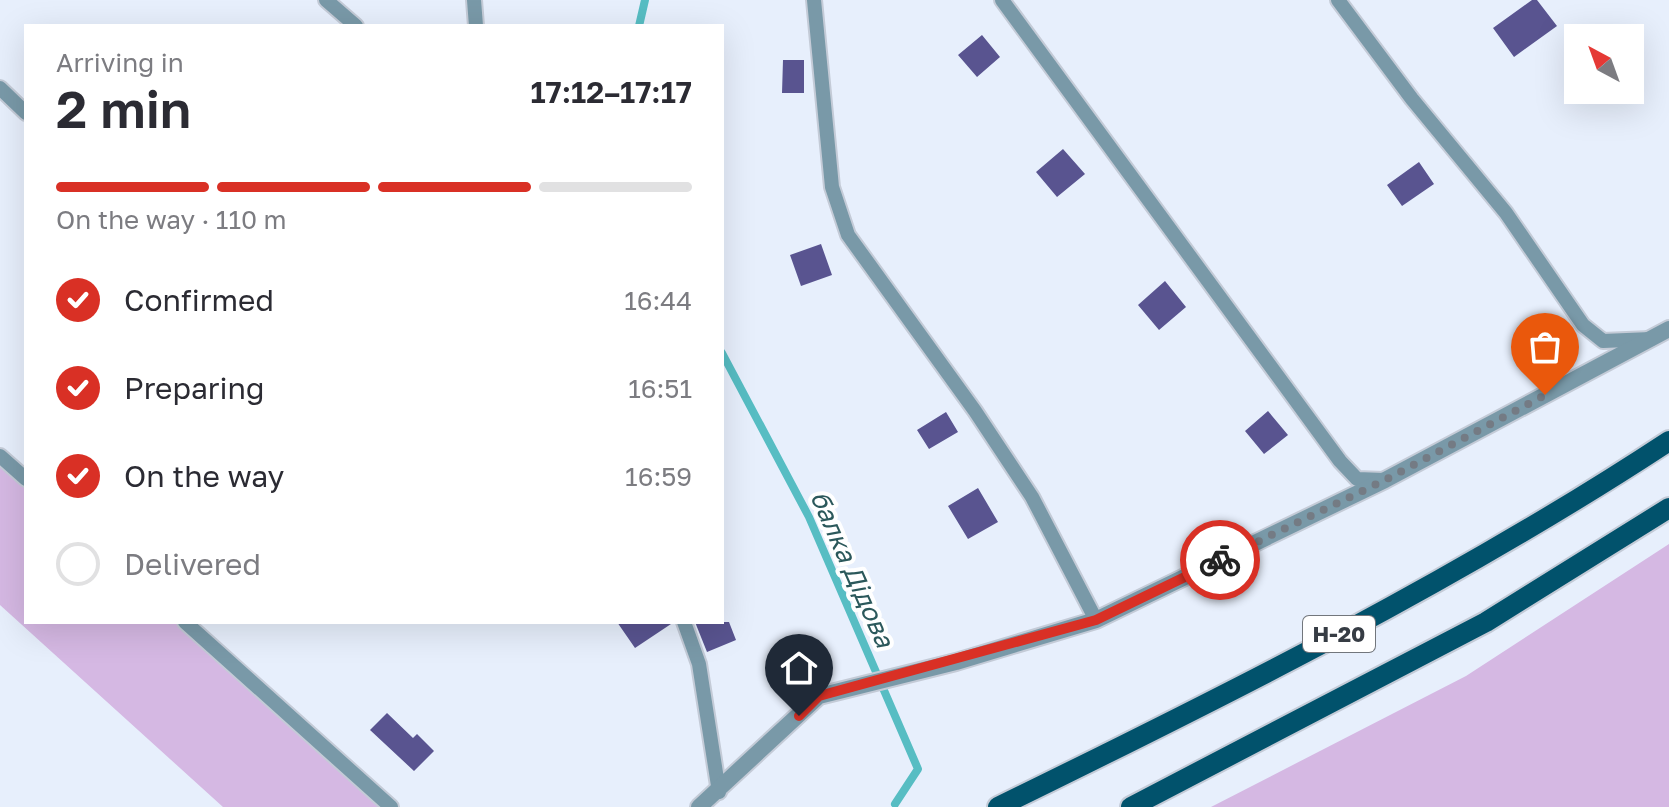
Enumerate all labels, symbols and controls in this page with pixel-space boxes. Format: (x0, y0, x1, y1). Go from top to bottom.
north arrow (1564, 24, 1644, 104)
map controls (1564, 24, 1644, 104)
text: Arriving in (56, 47, 184, 78)
text: 17:12–17:17 (530, 74, 692, 110)
text: 2 min (56, 77, 191, 139)
text: On the way · 110 m (56, 204, 287, 235)
icon: check (56, 278, 100, 322)
text: Confirmed (124, 282, 274, 318)
text: 16:44 (624, 285, 692, 316)
pin (1511, 313, 1579, 395)
icon: bag (1523, 325, 1567, 369)
icon: check (56, 366, 100, 410)
text: Preparing (124, 370, 265, 406)
text: 16:51 (628, 373, 692, 404)
icon: check (56, 454, 100, 498)
text: On the way (124, 458, 284, 494)
text: 16:59 (625, 461, 692, 492)
water label: балка Дідова (804, 486, 901, 653)
courier (1180, 520, 1260, 600)
icon: bike (1198, 538, 1242, 582)
text: Delivered (124, 546, 261, 582)
road number: Н-20 (1303, 616, 1375, 652)
pin (765, 634, 833, 716)
icon: home (777, 646, 821, 690)

